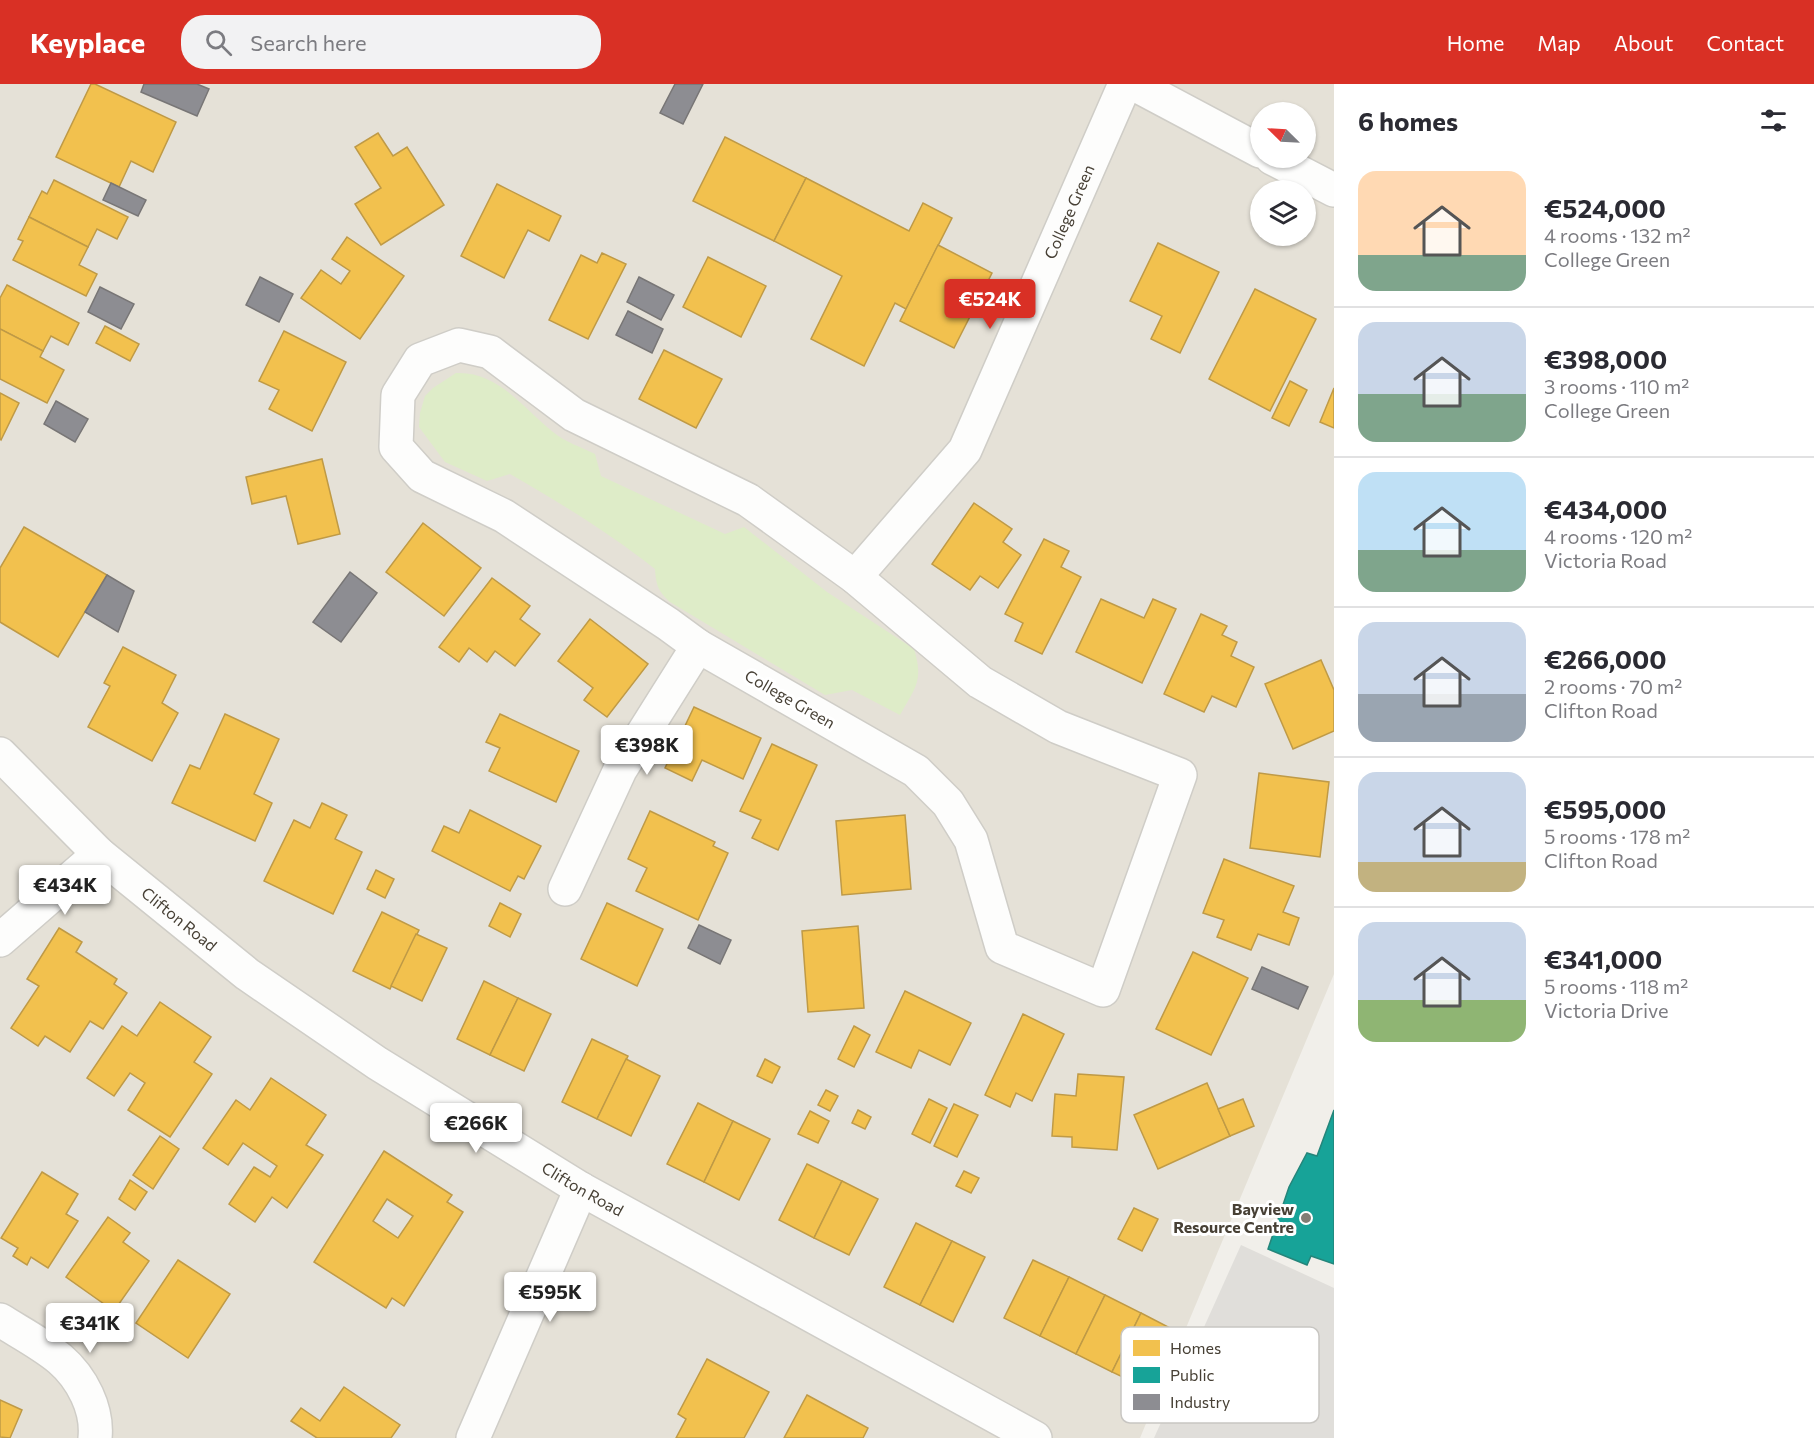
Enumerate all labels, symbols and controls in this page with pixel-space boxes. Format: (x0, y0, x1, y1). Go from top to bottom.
search box (181, 15, 601, 69)
text: Keyplace (30, 25, 145, 59)
icon: search (202, 26, 235, 59)
text: Search here (250, 29, 367, 56)
text: Home (1447, 30, 1504, 55)
text: Map (1537, 30, 1581, 55)
text: About (1614, 30, 1673, 55)
text: Contact (1706, 30, 1784, 55)
north arrow (1250, 102, 1316, 168)
map controls (1250, 102, 1316, 246)
icon: filters (1757, 104, 1790, 137)
text: 6 homes (1358, 105, 1458, 136)
street label: College Green (1040, 161, 1098, 262)
button: layers (1250, 180, 1316, 246)
text: €524,000 (1544, 192, 1666, 223)
icon: home (1406, 195, 1478, 267)
text: 4 rooms · 132 m² (1544, 223, 1691, 247)
text: College Green (1544, 247, 1670, 271)
pin: €524K (948, 279, 1032, 330)
text: €524K (958, 286, 1022, 310)
text: €398,000 (1544, 343, 1667, 374)
icon: home (1406, 346, 1478, 418)
text: 3 rooms · 110 m² (1544, 374, 1689, 398)
text: College Green (1544, 398, 1670, 422)
text: €434,000 (1544, 493, 1667, 524)
icon: home (1406, 496, 1478, 568)
text: 4 rooms · 120 m² (1544, 524, 1692, 548)
text: Victoria Road (1544, 548, 1667, 572)
text: €266,000 (1544, 643, 1667, 674)
icon: home (1406, 646, 1478, 718)
street label: College Green (742, 665, 839, 732)
text: 2 rooms · 70 m² (1544, 674, 1682, 698)
text: Clifton Road (1544, 698, 1658, 722)
pin: €398K (605, 725, 689, 776)
text: €398K (615, 732, 679, 756)
text: €595,000 (1544, 793, 1666, 824)
icon: home (1406, 796, 1478, 868)
text: 5 rooms · 178 m² (1544, 824, 1690, 848)
text: Clifton Road (1544, 848, 1658, 872)
pin: €434K (23, 865, 107, 916)
text: €434K (33, 872, 97, 896)
street label: Clifton Road (138, 883, 221, 955)
text: €341,000 (1544, 943, 1662, 974)
icon: home (1406, 946, 1478, 1018)
text: 5 rooms · 118 m² (1544, 974, 1688, 998)
text: Victoria Drive (1544, 998, 1669, 1022)
pin: €266K (434, 1103, 518, 1154)
text: €266K (444, 1110, 508, 1134)
street label: Clifton Road (539, 1157, 627, 1219)
place label: Bayview Resource Centre (1173, 1199, 1295, 1236)
marker: Bayview Resource Centre (1299, 1211, 1313, 1225)
pin: €595K (508, 1272, 592, 1323)
text: €595K (518, 1279, 582, 1303)
pin: €341K (48, 1303, 132, 1354)
text: €341K (60, 1310, 120, 1334)
legend (1121, 1327, 1319, 1423)
text: Homes (1170, 1338, 1221, 1357)
text: Public (1170, 1365, 1215, 1384)
text: Industry (1170, 1392, 1230, 1411)

